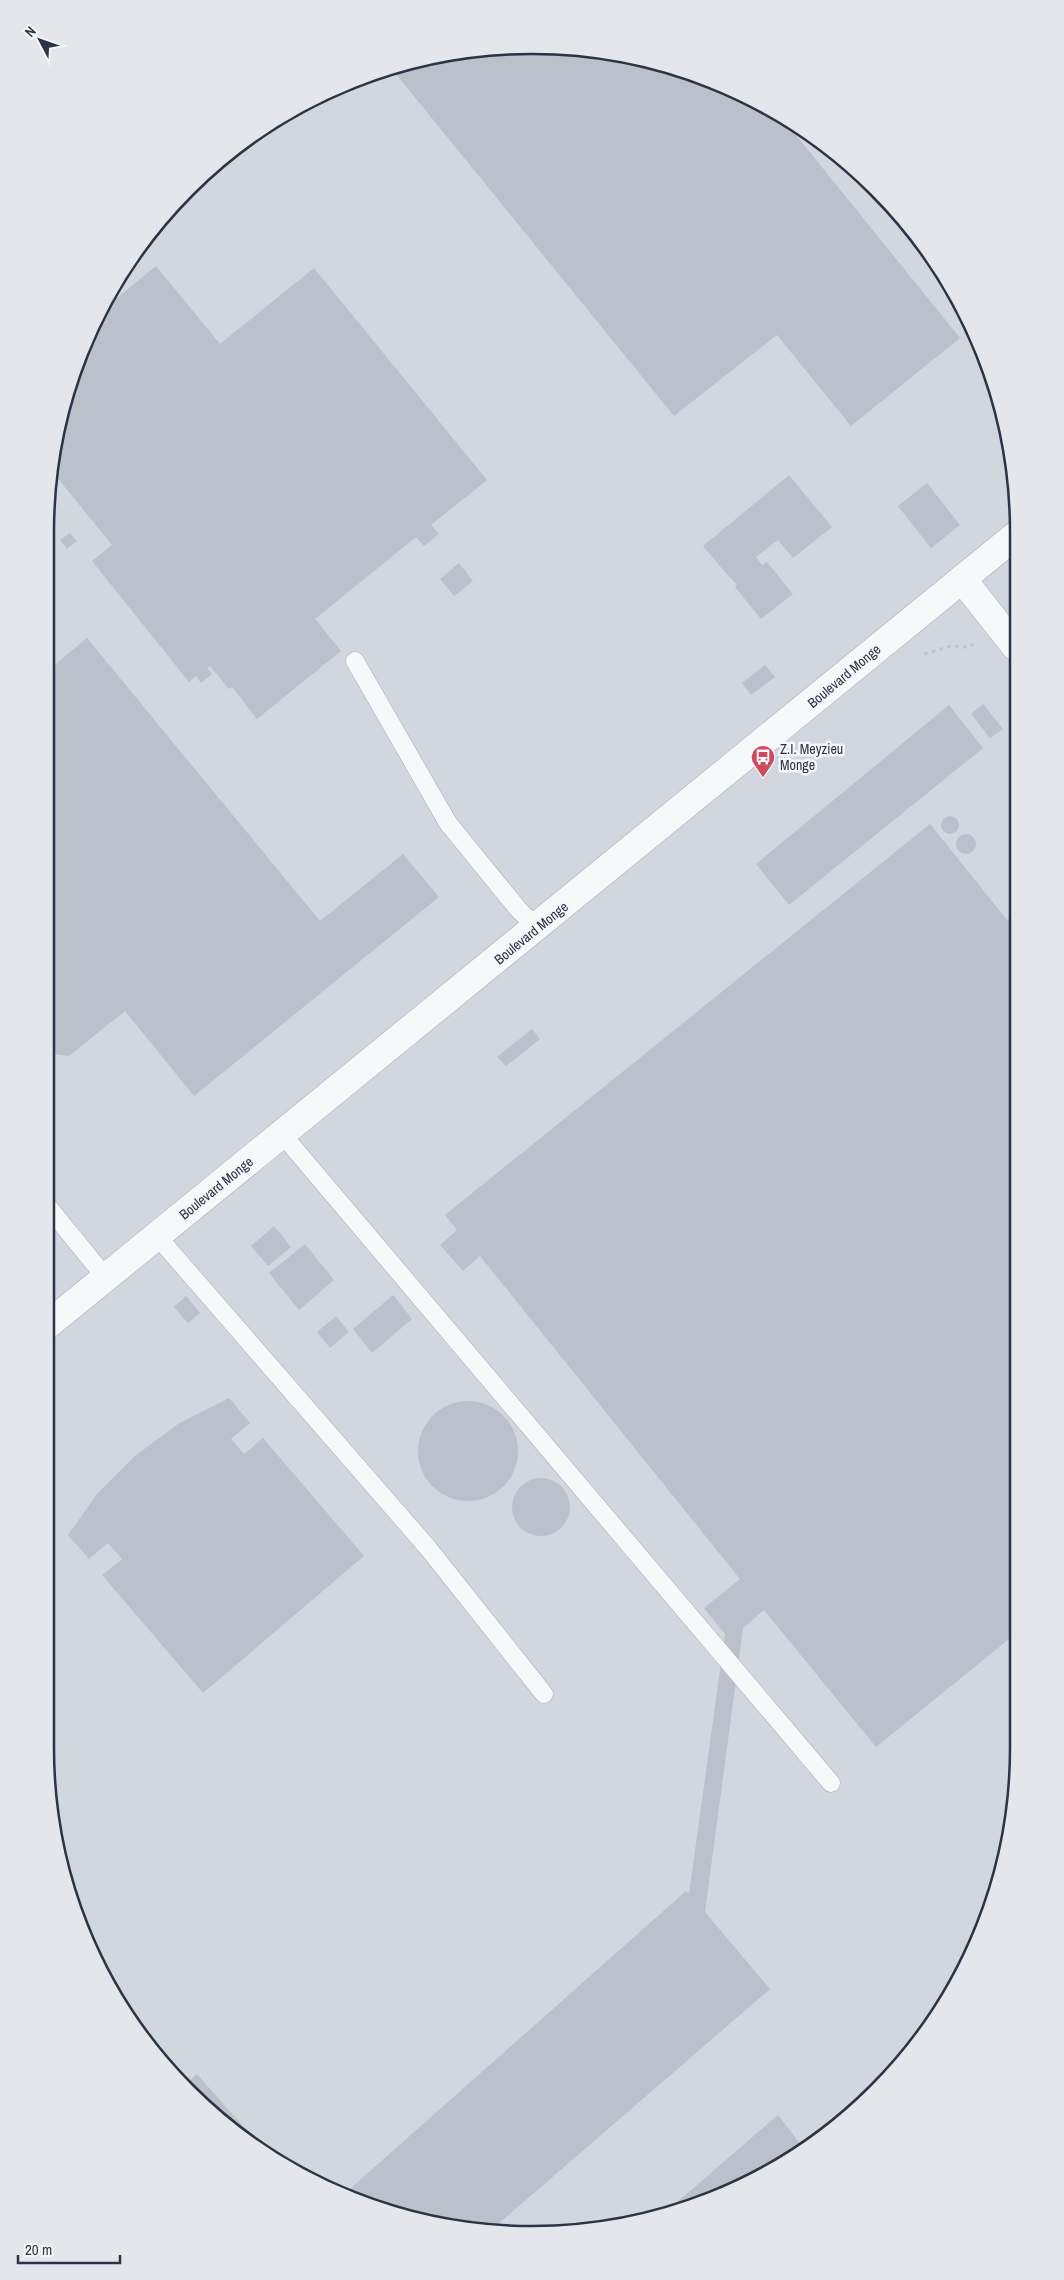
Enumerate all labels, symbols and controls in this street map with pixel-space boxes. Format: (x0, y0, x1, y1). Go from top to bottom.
north arrow (15, 15, 65, 65)
text: N (21, 22, 40, 41)
street label: Boulevard Monge (804, 640, 884, 712)
place label: Z.I. Meyzieu Monge (780, 740, 843, 774)
bus stop icon: Z.I. Meyzieu Monge (750, 744, 776, 778)
street label: Boulevard Monge (490, 898, 572, 968)
street label: Boulevard Monge (175, 1153, 257, 1223)
scale bar (18, 2232, 120, 2264)
text: 20 m (25, 2239, 52, 2260)

